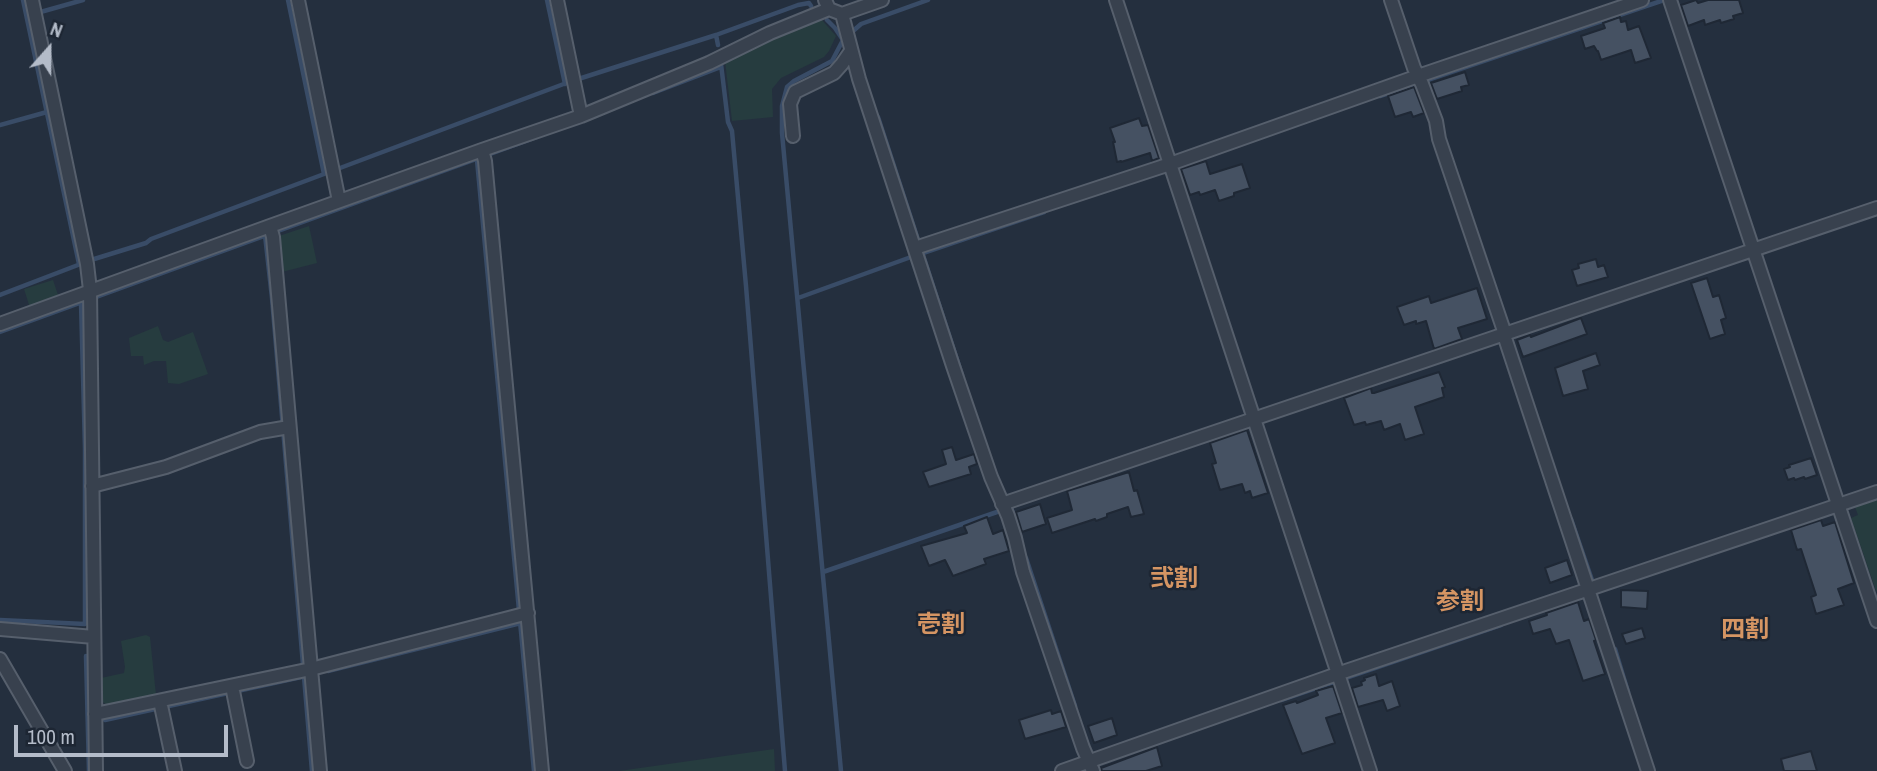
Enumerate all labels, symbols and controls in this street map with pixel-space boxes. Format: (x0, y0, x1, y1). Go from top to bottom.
north arrow (14, 14, 84, 84)
text: N (47, 15, 66, 44)
district label: 弐割 (1150, 566, 1198, 594)
district label: 参割 (1436, 589, 1484, 617)
district label: 壱割 (917, 612, 965, 640)
district label: 四割 (1721, 617, 1769, 645)
scale bar (18, 712, 231, 756)
text: 100 m (27, 722, 75, 751)

